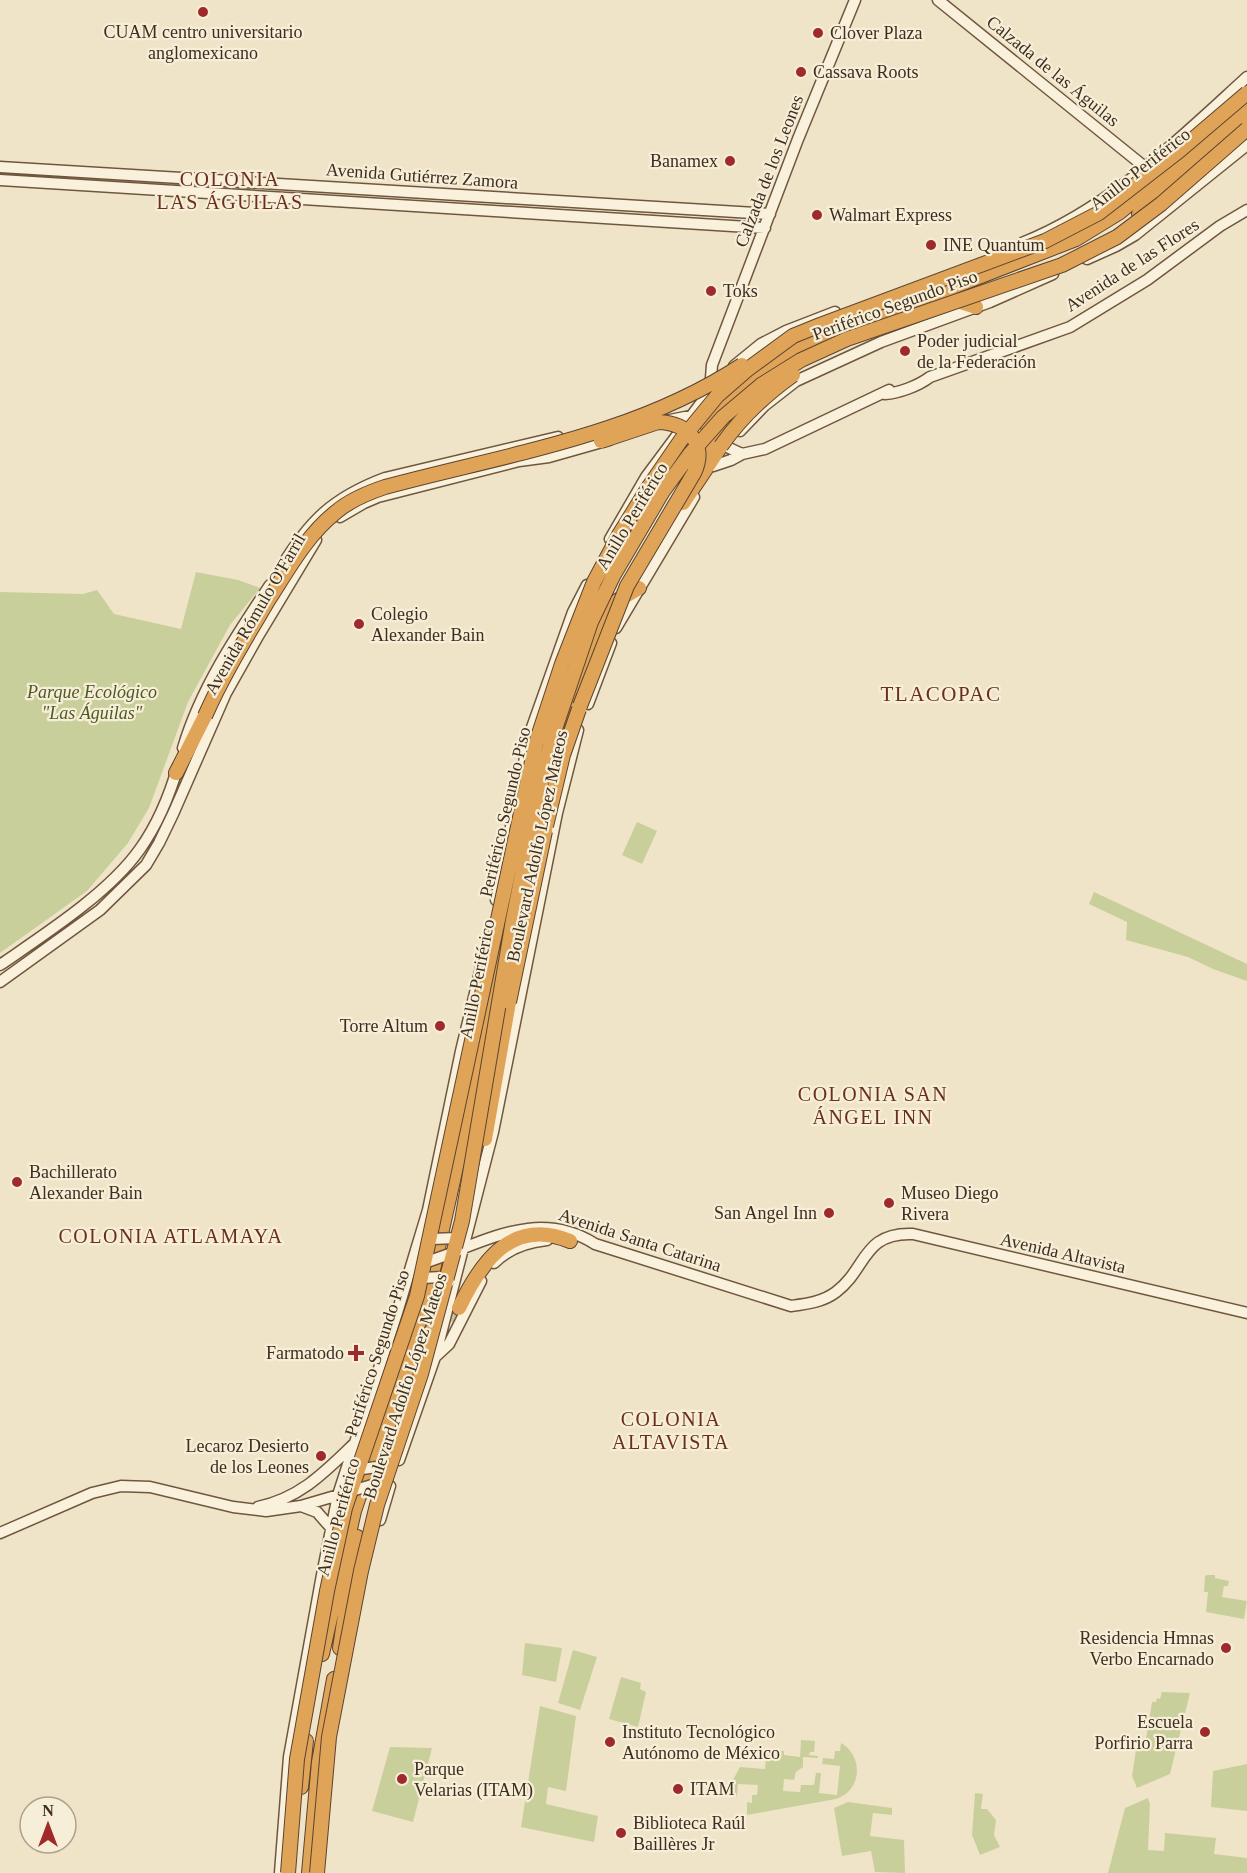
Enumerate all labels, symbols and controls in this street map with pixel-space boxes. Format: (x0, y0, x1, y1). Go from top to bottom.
marker: CUAM centro universitario anglomexicano (196, 5, 210, 19)
street label: Calzada de las Águilas (983, 11, 1124, 131)
place label: CUAM centro universitario anglomexicano (104, 22, 302, 63)
place label: Clover Plaza (830, 23, 922, 43)
marker: Clover Plaza (811, 26, 825, 40)
place label: Cassava Roots (813, 62, 919, 82)
marker: Cassava Roots (794, 65, 808, 79)
street label: Calzada de los Leones (731, 92, 807, 250)
street label: Anillo Periférico (1086, 124, 1194, 214)
place label: Banamex (650, 151, 718, 171)
marker: Banamex (723, 154, 737, 168)
street label: Avenida Gutiérrez Zamora (325, 159, 519, 193)
district label: COLONIA LAS ÁGUILAS (156, 168, 304, 213)
place label: Walmart Express (829, 205, 952, 225)
marker: Walmart Express (810, 208, 824, 222)
street label: Avenida de las Flores (1061, 214, 1203, 316)
place label: INE Quantum (943, 235, 1044, 255)
marker: INE Quantum (924, 238, 938, 252)
street label: Periférico Segundo Piso (810, 266, 980, 344)
place label: Toks (723, 281, 758, 301)
marker: Toks (704, 284, 718, 298)
place label: Poder judicial de la Federación (917, 331, 1036, 372)
marker: Poder judicial de la Federación (898, 344, 912, 358)
street label: Anillo Periférico (592, 459, 672, 573)
street label: Avenida Rómulo O'Farril (201, 530, 309, 698)
place label: Colegio Alexander Bain (371, 604, 484, 645)
marker: Colegio Alexander Bain (352, 617, 366, 631)
park label: Parque Ecológico "Las Águilas" (26, 682, 157, 723)
district label: TLACOPAC (881, 682, 1001, 706)
street label: Periférico Segundo Piso (476, 725, 534, 899)
street label: Boulevard Adolfo López Mateos (503, 728, 571, 964)
street label: Anillo Periférico (456, 917, 498, 1041)
place label: Torre Altum (340, 1016, 428, 1036)
marker: Torre Altum (433, 1019, 447, 1033)
district label: COLONIA SAN ÁNGEL INN (798, 1083, 948, 1128)
place label: Bachillerato Alexander Bain (29, 1162, 142, 1203)
marker: Bachillerato Alexander Bain (10, 1175, 24, 1189)
place label: Museo Diego Rivera (901, 1183, 999, 1224)
marker: Museo Diego Rivera (882, 1196, 896, 1210)
place label: San Angel Inn (714, 1203, 817, 1223)
street label: Avenida Santa Catarina (556, 1204, 724, 1276)
marker: San Angel Inn (822, 1206, 836, 1220)
district label: COLONIA ATLAMAYA (59, 1225, 283, 1247)
street label: Avenida Altavista (998, 1229, 1128, 1277)
street label: Periférico Segundo Piso (341, 1267, 413, 1439)
street label: Boulevard Adolfo López Mateos (359, 1270, 451, 1502)
place label: Farmatodo (266, 1343, 344, 1363)
marker: Farmatodo (349, 1346, 363, 1360)
district label: COLONIA ALTAVISTA (612, 1408, 730, 1453)
place label: Lecaroz Desierto de los Leones (186, 1436, 309, 1477)
marker: Lecaroz Desierto de los Leones (314, 1449, 328, 1463)
street label: Anillo Periférico (313, 1456, 363, 1578)
place label: Residencia Hmnas Verbo Encarnado (1080, 1628, 1214, 1669)
marker: Residencia Hmnas Verbo Encarnado (1219, 1641, 1233, 1655)
place label: Escuela Porfirio Parra (1095, 1712, 1193, 1753)
place label: Instituto Tecnológico Autónomo de México (622, 1722, 780, 1763)
marker: Escuela Porfirio Parra (1198, 1725, 1212, 1739)
marker: Instituto Tecnológico Autónomo de México (603, 1735, 617, 1749)
place label: Parque Velarias (ITAM) (414, 1759, 533, 1801)
marker: Parque Velarias (ITAM) (395, 1772, 409, 1786)
place label: ITAM (690, 1779, 735, 1799)
marker: ITAM (671, 1782, 685, 1796)
north arrow (18, 1795, 78, 1855)
text: N (42, 1802, 54, 1819)
place label: Biblioteca Raúl Baillères Jr (633, 1813, 745, 1854)
marker: Biblioteca Raúl Baillères Jr (614, 1826, 628, 1840)

